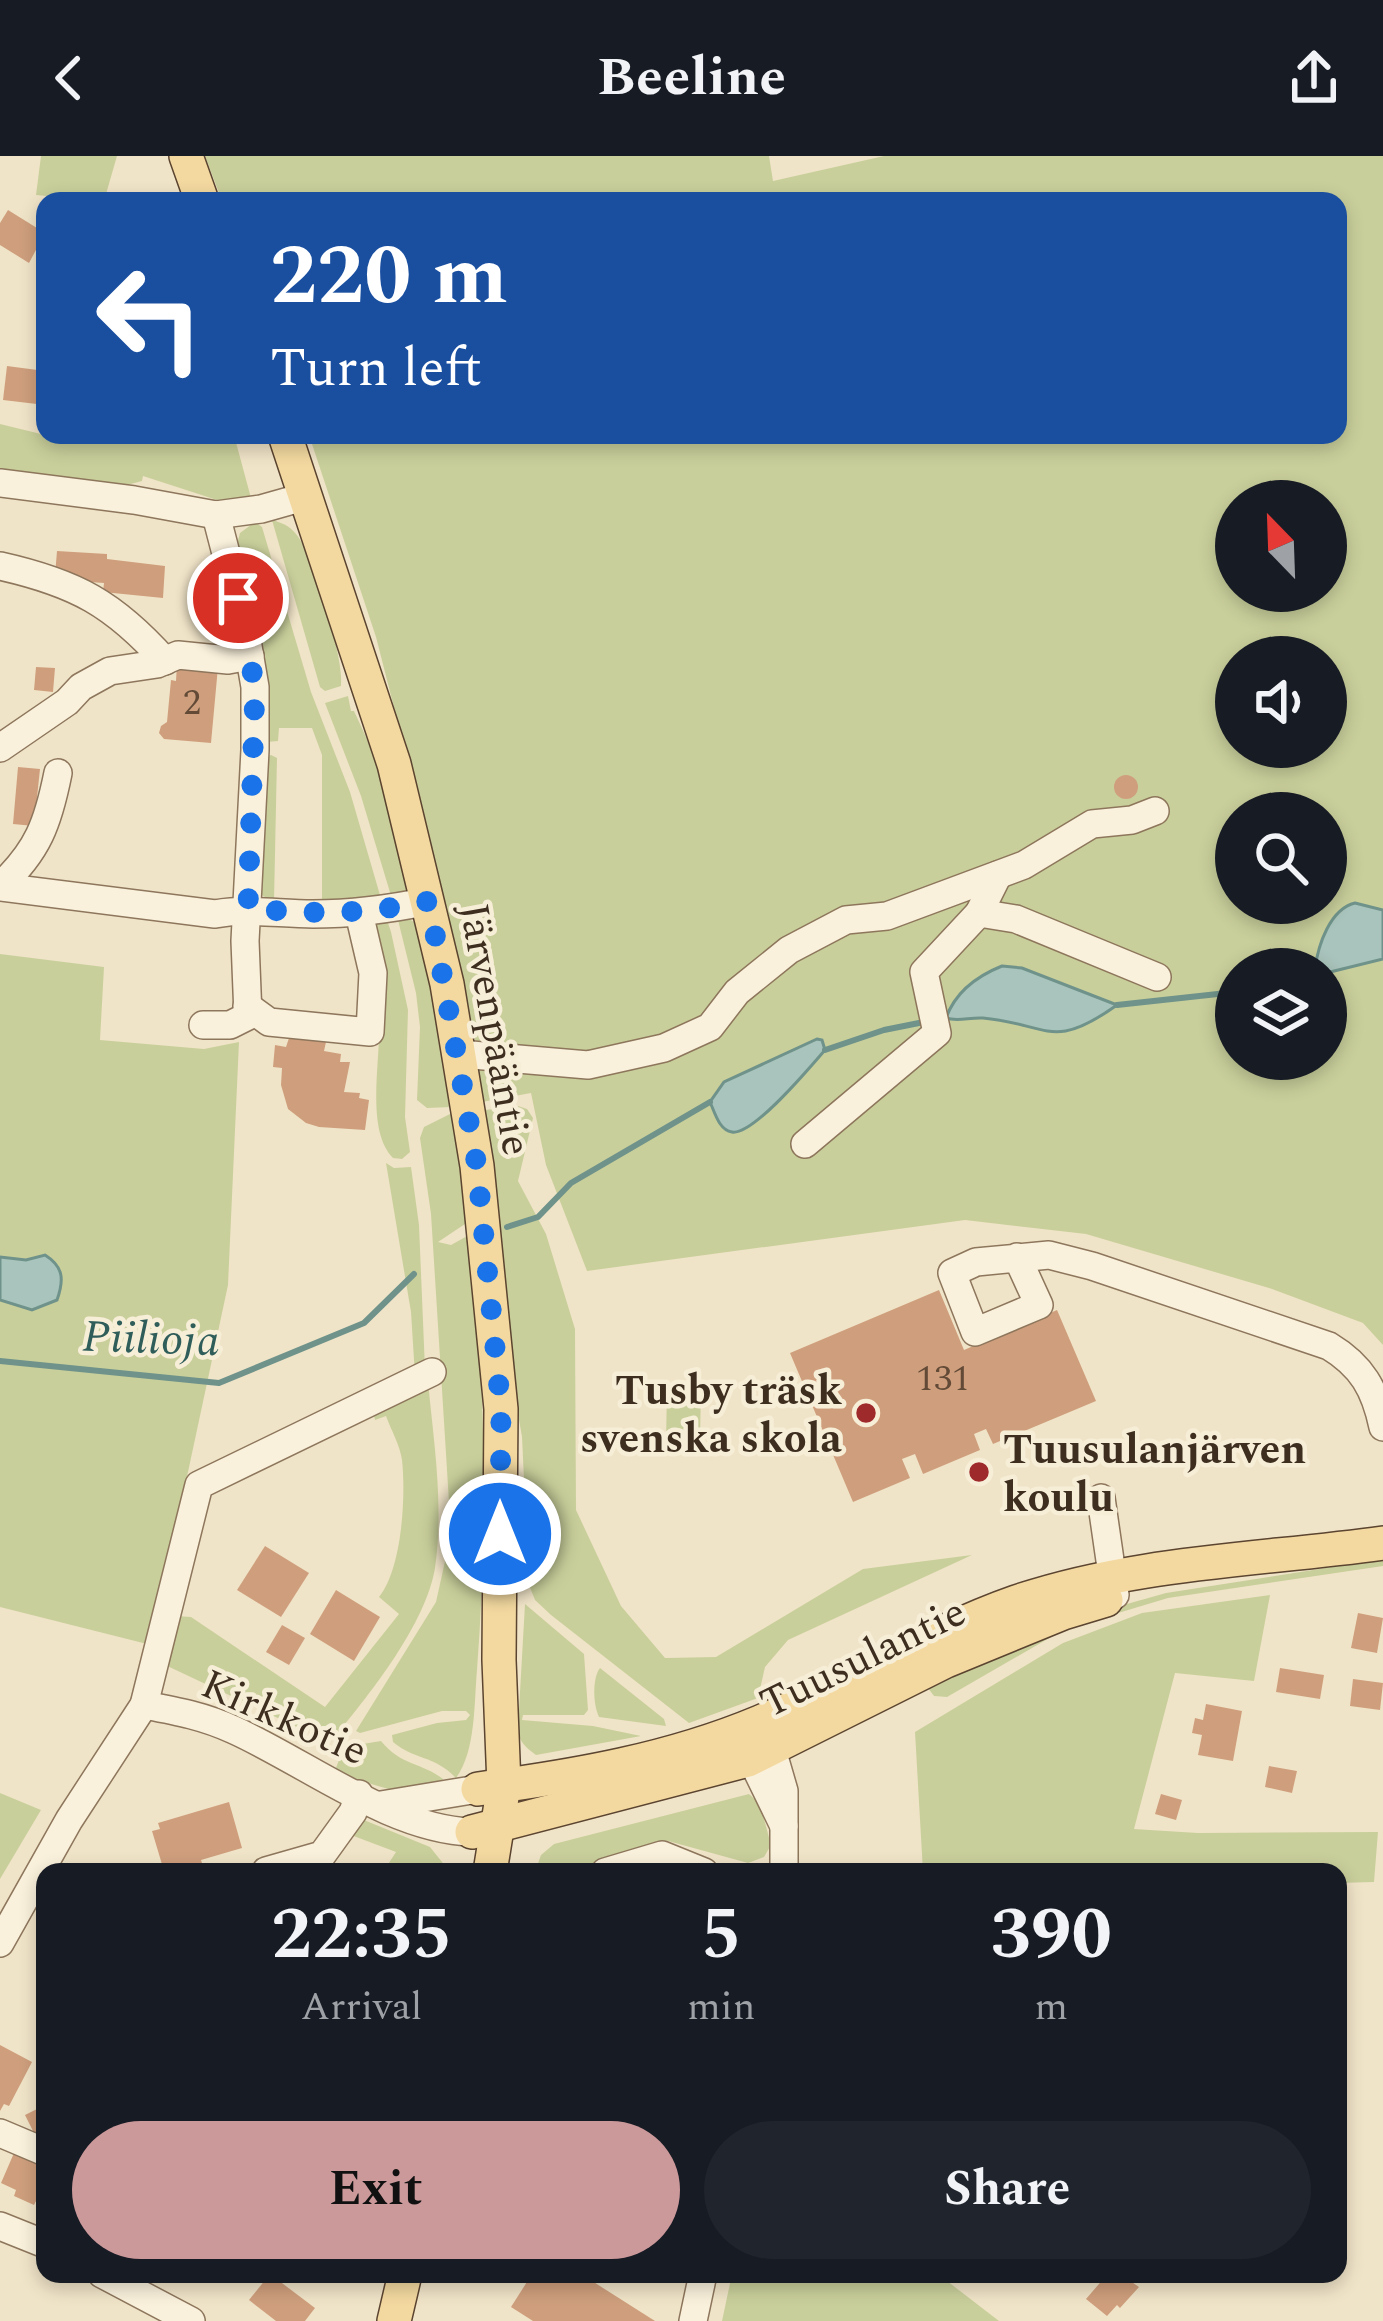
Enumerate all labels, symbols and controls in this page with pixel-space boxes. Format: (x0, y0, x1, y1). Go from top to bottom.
text: Beeline (597, 37, 786, 119)
icon: back (36, 45, 102, 111)
icon: share (1281, 45, 1347, 111)
text: 220 m (270, 213, 508, 341)
icon: left (72, 240, 228, 396)
text: Turn left (270, 328, 482, 410)
north arrow (1215, 480, 1347, 612)
map controls (1215, 480, 1347, 1080)
pin (187, 547, 289, 649)
icon: arrive (205, 565, 271, 631)
button: sound (1215, 636, 1347, 768)
house number: 2 (183, 676, 201, 731)
button: search (1215, 792, 1347, 924)
street label: Järvenpääntie (441, 898, 548, 1161)
button: layers (1215, 948, 1347, 1080)
water label: Piilioja (81, 1303, 221, 1376)
house number: 131 (916, 1352, 970, 1407)
place label: Tusby träsk svenska skola (580, 1360, 843, 1471)
marker: Tusby träsk svenska skola (853, 1400, 879, 1426)
place label: Tuusulanjärven koulu (1003, 1419, 1306, 1530)
marker: Tuusulanjärven koulu (966, 1459, 992, 1485)
position arrow (437, 1471, 563, 1597)
street label: Tuusulantie (749, 1581, 977, 1735)
street label: Kirkkotie (191, 1654, 377, 1783)
text: 22:35 (271, 1881, 452, 1990)
text: 5 (701, 1881, 742, 1990)
text: 390 (991, 1881, 1112, 1990)
text: Arrival (301, 1978, 422, 2037)
text: min (687, 1978, 755, 2037)
text: m (1034, 1978, 1068, 2037)
button: Exit (72, 2121, 680, 2259)
button: Share (704, 2121, 1311, 2259)

